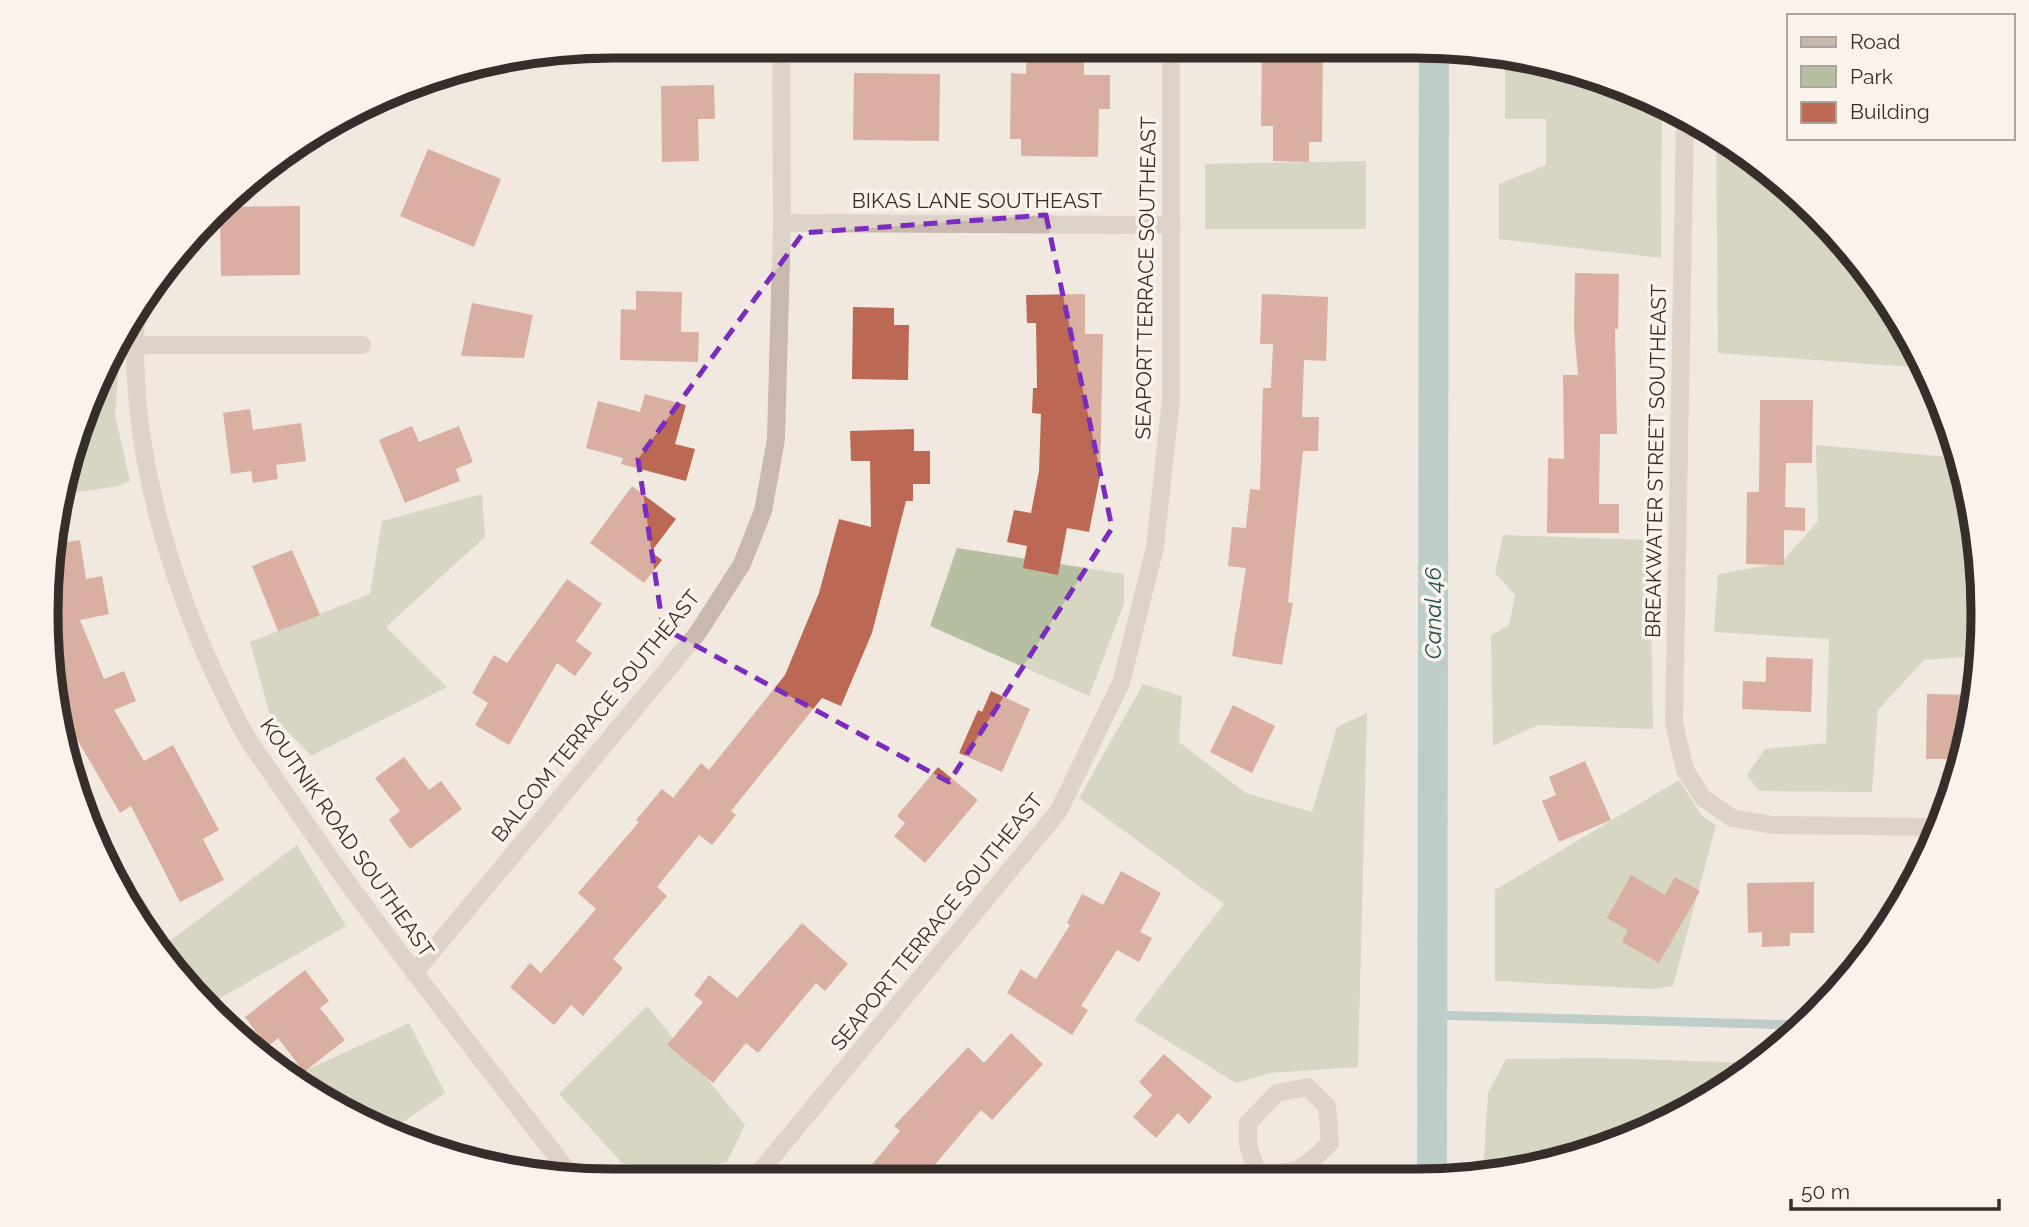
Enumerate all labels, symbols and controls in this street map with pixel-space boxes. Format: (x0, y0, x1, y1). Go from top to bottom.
legend (1787, 14, 2015, 140)
text: Road (1850, 29, 1900, 54)
text: Park (1850, 64, 1893, 89)
text: Building (1850, 99, 1930, 124)
street label: SEAPORT TERRACE SOUTHEAST (1130, 116, 1161, 440)
street label: BIKAS LANE SOUTHEAST (852, 188, 1102, 213)
street label: BREAKWATER STREET SOUTHEAST (1640, 284, 1671, 638)
water label: Canal 46 (1419, 566, 1446, 659)
street label: BALCOM TERRACE SOUTHEAST (486, 585, 705, 847)
street label: KOUTNIK ROAD SOUTHEAST (255, 714, 440, 962)
street label: SEAPORT TERRACE SOUTHEAST (825, 788, 1048, 1055)
scale bar (1791, 1168, 1999, 1212)
text: 50 m (1801, 1179, 1850, 1204)

